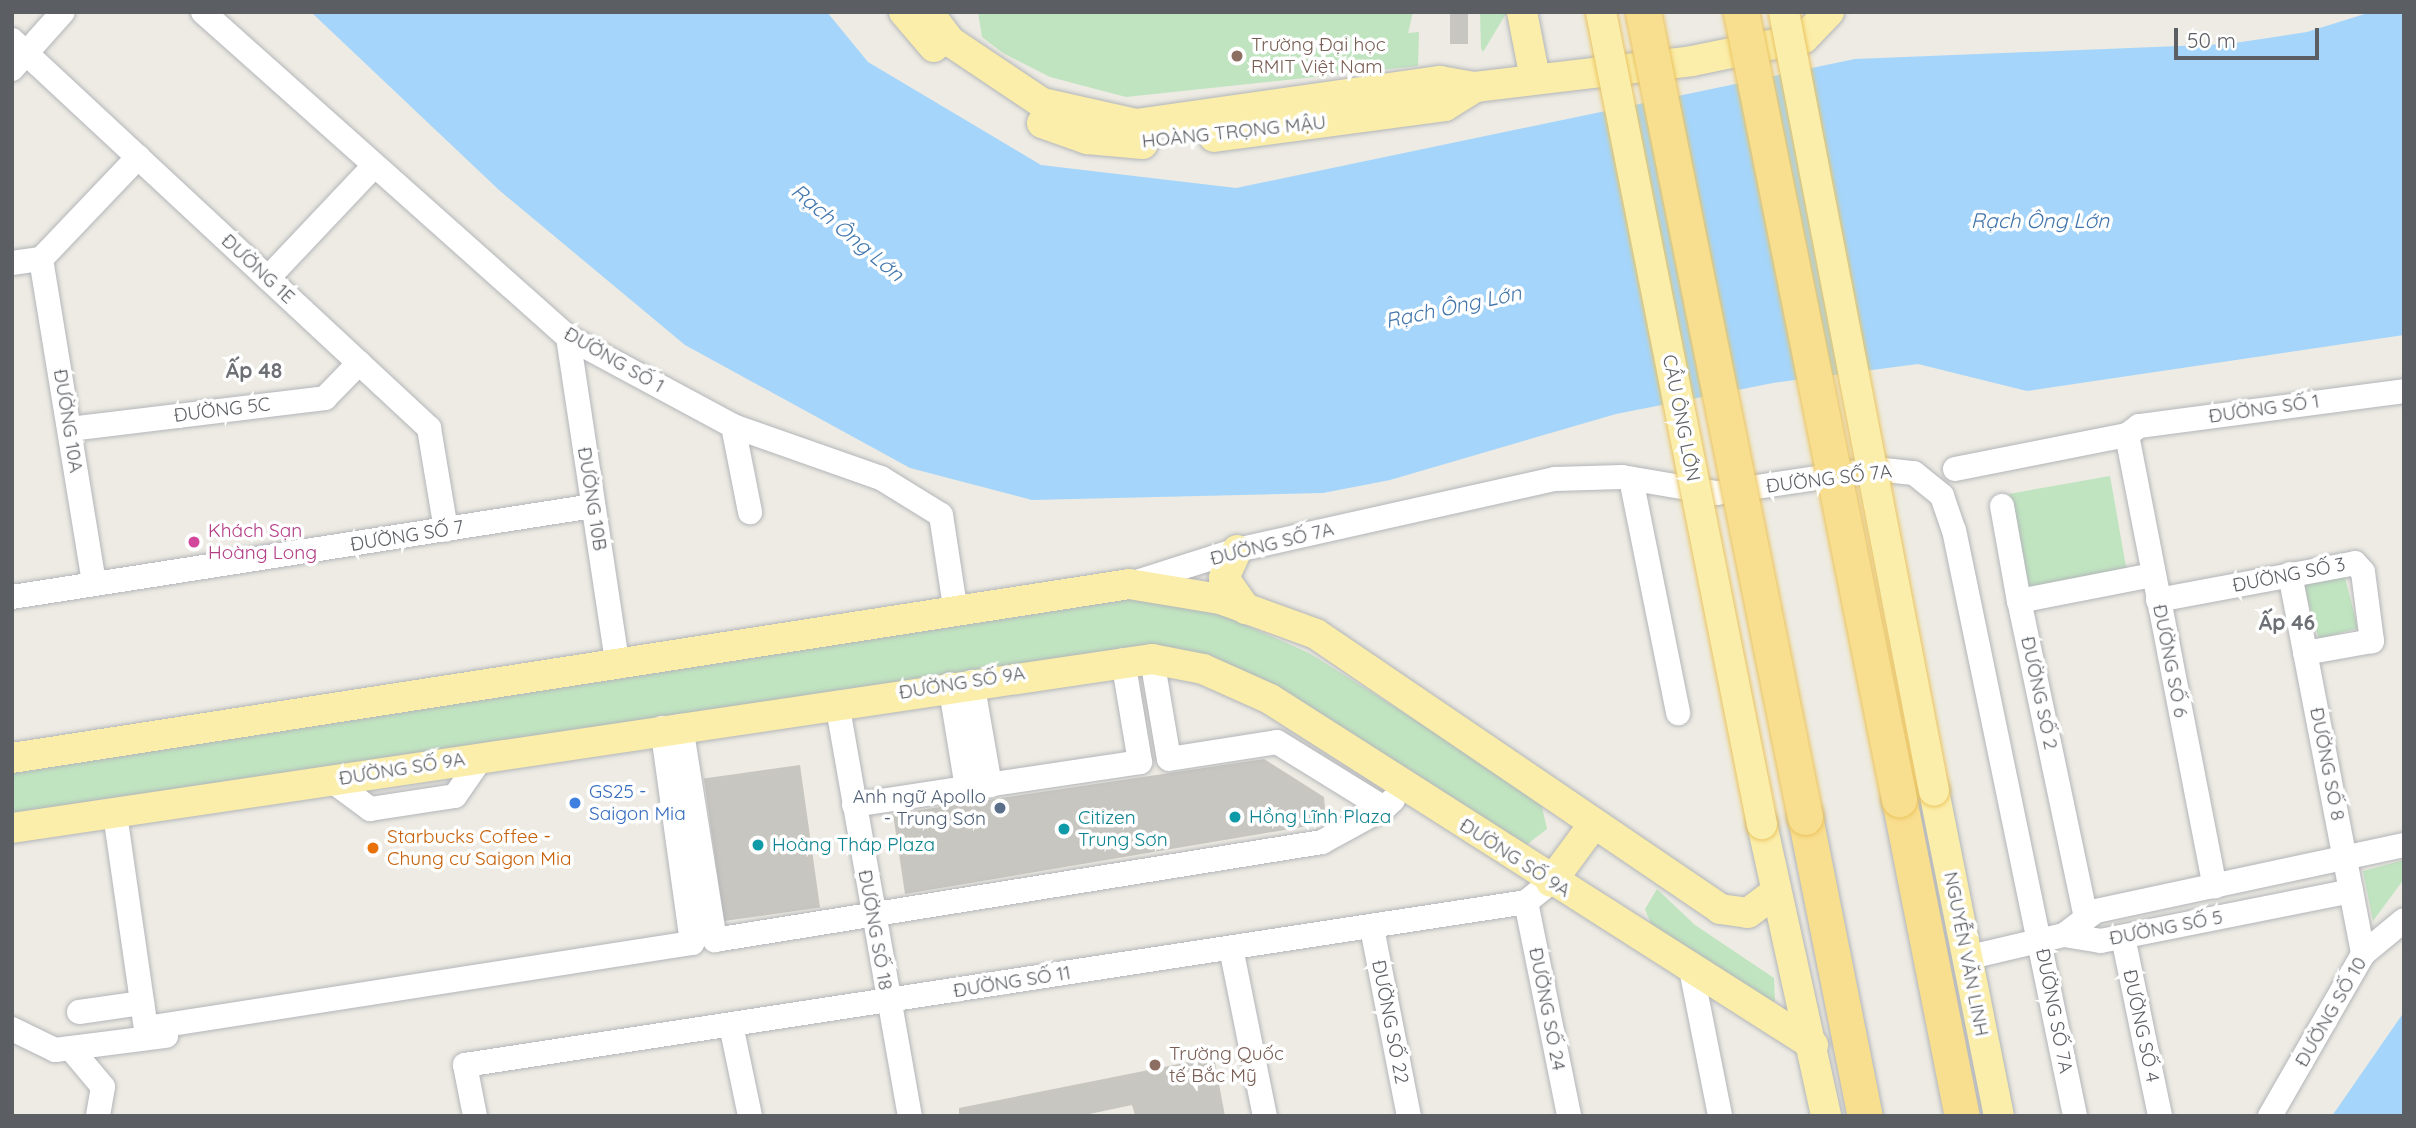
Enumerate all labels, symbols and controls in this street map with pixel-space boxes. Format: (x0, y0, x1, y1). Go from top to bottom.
scale bar (2178, 14, 2323, 58)
text: 50 m (2187, 27, 2236, 53)
place label: Trường Đại học RMIT Việt Nam (1251, 34, 1386, 78)
marker: Trường Đại học RMIT Việt Nam (1229, 48, 1245, 64)
street label: HOÀNG TRỌNG MẬU (1141, 111, 1327, 153)
water label: Rạch Ông Lớn (787, 178, 909, 286)
water label: Rạch Ông Lớn (1971, 207, 2109, 233)
street label: ĐƯỜNG 1E (217, 229, 299, 309)
water label: Rạch Ông Lớn (1383, 279, 1523, 333)
street label: ĐƯỜNG SỐ 1 (560, 322, 668, 398)
street label: CẦU ÔNG LỚN (1658, 353, 1704, 483)
district label: Ấp 48 (226, 357, 282, 383)
street label: ĐƯỜNG 10A (49, 368, 87, 474)
street label: ĐƯỜNG SỐ 1 (2207, 390, 2321, 428)
street label: ĐƯỜNG 5C (173, 393, 271, 427)
street label: ĐƯỜNG 10B (573, 446, 611, 552)
street label: ĐƯỜNG SỐ 7A (1765, 460, 1893, 498)
street label: ĐƯỜNG SỐ 7 (349, 516, 465, 556)
street label: ĐƯỜNG SỐ 7A (1208, 518, 1336, 570)
place label: Khách Sạn Hoàng Long (208, 520, 317, 564)
marker: Khách Sạn Hoàng Long (186, 534, 202, 550)
street label: ĐƯỜNG SỐ 3 (2231, 553, 2347, 597)
street label: ĐƯỜNG SỐ 6 (2148, 603, 2192, 719)
district label: Ấp 46 (2259, 609, 2315, 635)
street label: ĐƯỜNG SỐ 2 (2016, 634, 2062, 752)
street label: ĐƯỜNG SỐ 9A (897, 662, 1027, 704)
street label: ĐƯỜNG SỐ 8 (2305, 706, 2349, 822)
street label: ĐƯỜNG SỐ 9A (337, 748, 467, 790)
place label: GS25 - Saigon Mia (589, 781, 686, 825)
place label: Anh ngữ Apollo - Trung Sơn (853, 786, 986, 830)
marker: GS25 - Saigon Mia (567, 795, 583, 811)
marker: Anh ngữ Apollo - Trung Sơn (992, 800, 1008, 816)
place label: Hồng Lĩnh Plaza (1249, 806, 1391, 828)
place label: Citizen Trung Sơn (1078, 807, 1168, 851)
marker: Hồng Lĩnh Plaza (1227, 809, 1243, 825)
street label: ĐƯỜNG SỐ 9A (1455, 814, 1575, 902)
marker: Citizen Trung Sơn (1056, 821, 1072, 837)
place label: Starbucks Coffee - Chung cư Saigon Mia (387, 826, 572, 870)
place label: Hoàng Tháp Plaza (772, 834, 935, 856)
marker: Hoàng Tháp Plaza (750, 837, 766, 853)
marker: Starbucks Coffee - Chung cư Saigon Mia (365, 840, 381, 856)
street label: ĐƯỜNG SỐ 18 (853, 868, 897, 992)
street label: NGUYỄN VĂN LINH (1939, 870, 1993, 1038)
street label: ĐƯỜNG SỐ 5 (2107, 906, 2225, 950)
street label: ĐƯỜNG SỐ 24 (1524, 946, 1570, 1072)
street label: ĐƯỜNG SỐ 7A (2031, 947, 2077, 1075)
street label: ĐƯỜNG SỐ 10 (2290, 953, 2372, 1071)
street label: ĐƯỜNG SỐ 22 (1367, 958, 1413, 1086)
street label: ĐƯỜNG SỐ 11 (952, 961, 1072, 1003)
street label: ĐƯỜNG SỐ 4 (2118, 968, 2164, 1084)
place label: Trường Quốc tế Bắc Mỹ (1169, 1043, 1284, 1087)
marker: Trường Quốc tế Bắc Mỹ (1147, 1057, 1163, 1073)

